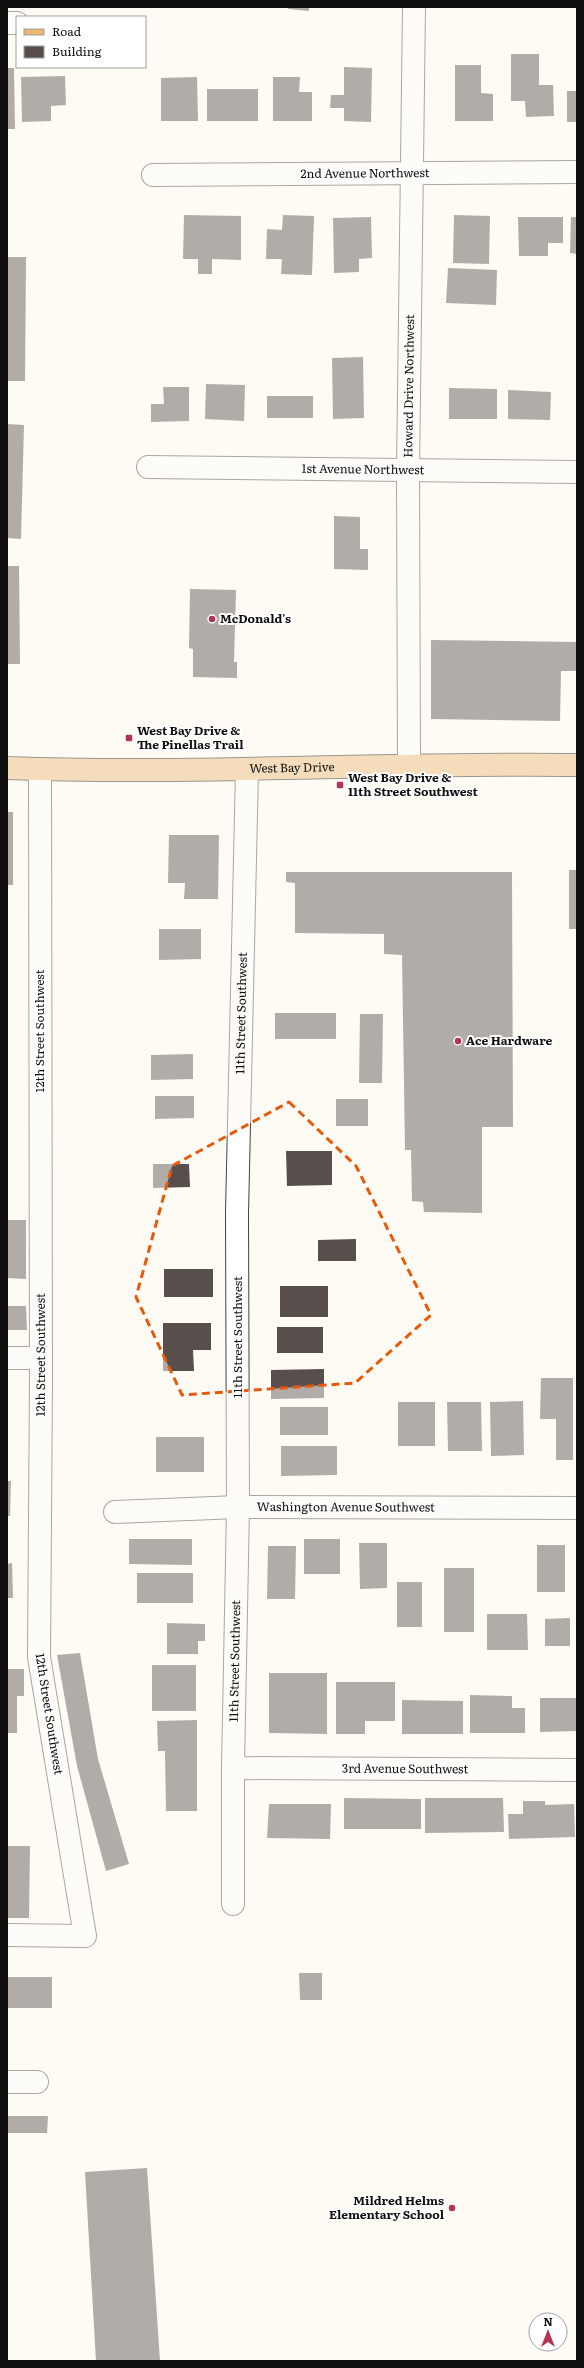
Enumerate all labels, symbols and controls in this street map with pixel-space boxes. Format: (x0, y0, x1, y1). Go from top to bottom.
legend (16, 16, 146, 68)
text: Road (52, 22, 82, 40)
text: Building (52, 42, 102, 60)
street label: 2nd Avenue Northwest (300, 163, 430, 182)
street label: Howard Drive Northwest (398, 314, 418, 458)
street label: 1st Avenue Northwest (301, 459, 425, 478)
place label: McDonald's (220, 609, 291, 627)
marker: McDonald's (207, 614, 217, 624)
place label: West Bay Drive & The Pinellas Trail (137, 721, 244, 753)
marker: West Bay Drive & The Pinellas Trail (124, 733, 134, 743)
street label: West Bay Drive (249, 757, 335, 777)
place label: West Bay Drive & 11th Street Southwest (348, 768, 478, 800)
marker: West Bay Drive & 11th Street Southwest (335, 780, 345, 790)
street label: 11th Street Southwest (230, 952, 251, 1074)
street label: 12th Street Southwest (30, 969, 48, 1093)
place label: Ace Hardware (466, 1031, 552, 1049)
marker: Ace Hardware (453, 1036, 463, 1046)
street label: 11th Street Southwest (228, 1276, 246, 1398)
street label: 12th Street Southwest (31, 1293, 49, 1416)
street label: Washington Avenue Southwest (257, 1497, 435, 1516)
street label: 11th Street Southwest (224, 1600, 244, 1722)
street label: 12th Street Southwest (31, 1652, 69, 1776)
street label: 3rd Avenue Southwest (342, 1759, 468, 1777)
place label: Mildred Helms Elementary School (329, 2191, 445, 2223)
marker: Mildred Helms Elementary School (447, 2203, 457, 2213)
north arrow (528, 2312, 568, 2352)
text: N (543, 2313, 553, 2329)

